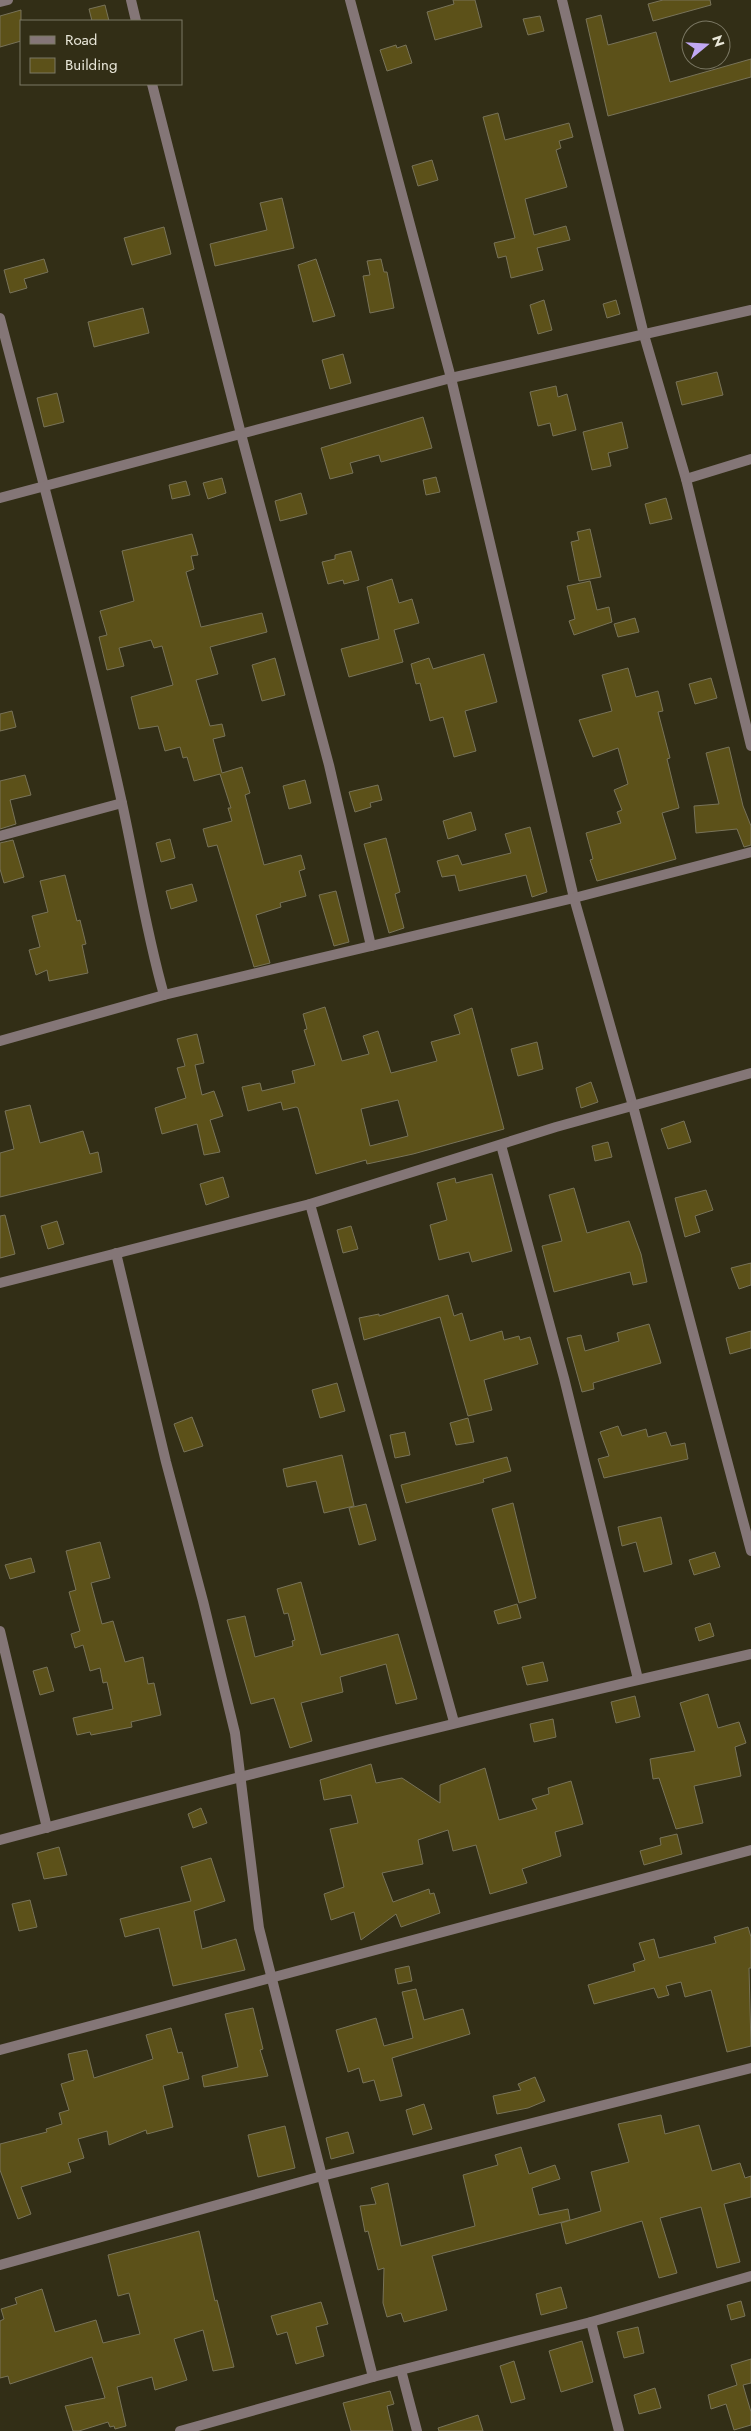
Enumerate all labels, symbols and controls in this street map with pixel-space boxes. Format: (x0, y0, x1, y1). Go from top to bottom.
legend (20, 20, 182, 85)
north arrow (681, 20, 731, 70)
text: Road (65, 29, 97, 51)
text: N (707, 33, 730, 49)
text: Building (65, 54, 117, 76)

